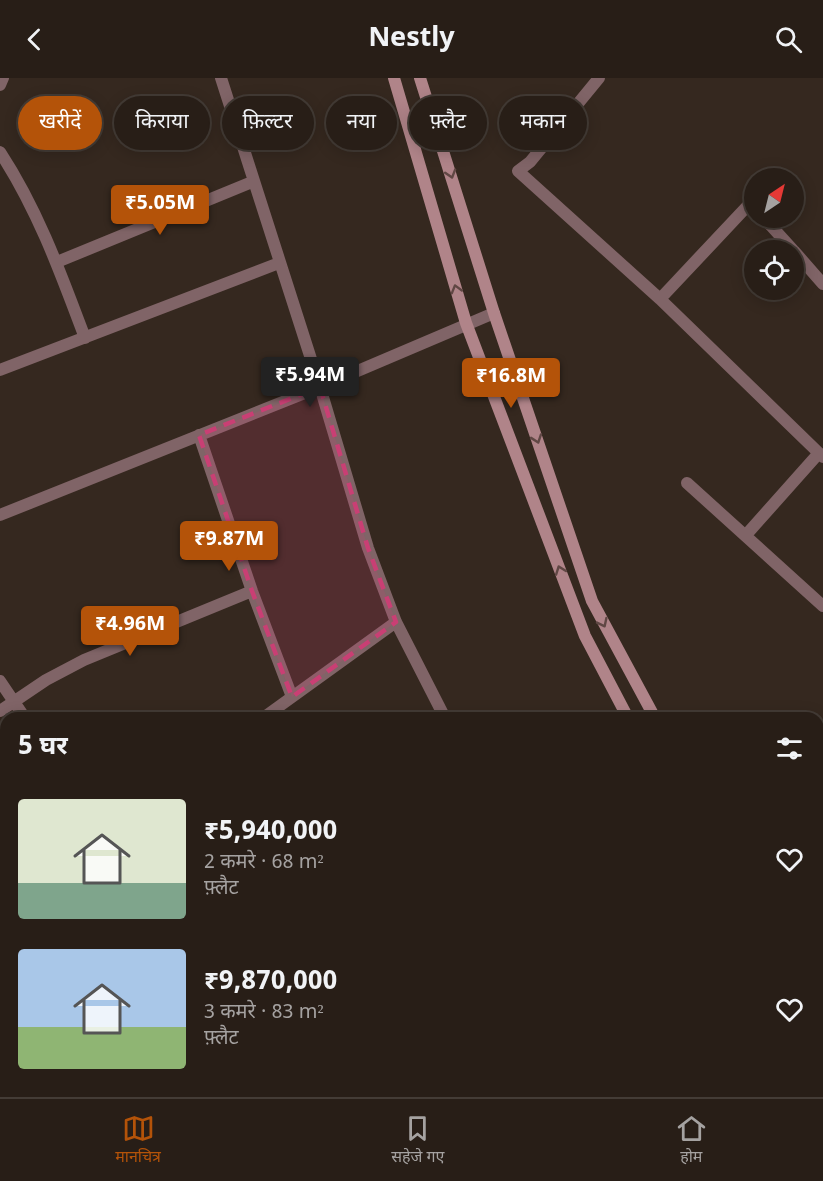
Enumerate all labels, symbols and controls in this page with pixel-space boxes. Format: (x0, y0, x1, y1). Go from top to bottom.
text: Nestly (368, 22, 455, 57)
icon: back (18, 23, 51, 56)
icon: search (772, 23, 805, 56)
chip: खरीदें (18, 96, 102, 150)
chip: किराया (114, 96, 210, 150)
chip: फ़िल्टर (222, 96, 314, 150)
chip: नया (326, 96, 397, 150)
chip: फ़्लैट (409, 96, 487, 150)
chip: मकान (499, 96, 587, 150)
one-way arrow (443, 168, 456, 179)
north arrow (744, 168, 804, 228)
map controls (744, 168, 804, 300)
pin: ₹5.05M (111, 185, 209, 236)
text: ₹5.05M (125, 191, 195, 217)
button: locate (744, 240, 804, 300)
one-way arrow (451, 284, 463, 295)
pin: ₹5.94M (261, 357, 359, 408)
pin: ₹16.8M (462, 358, 560, 409)
text: ₹5.94M (275, 363, 345, 389)
text: ₹16.8M (476, 364, 546, 390)
one-way arrow (530, 433, 542, 444)
pin: ₹9.87M (180, 521, 278, 572)
text: ₹9.87M (194, 527, 264, 553)
one-way arrow (555, 565, 568, 576)
pin: ₹4.96M (81, 606, 179, 657)
text: ₹4.96M (95, 612, 165, 638)
one-way arrow (595, 616, 607, 627)
text: 5 घर (18, 731, 68, 765)
icon: filters (773, 732, 806, 765)
text: ₹5,940,000 (204, 816, 337, 850)
icon: home (66, 823, 138, 895)
icon: heart (773, 843, 806, 876)
text: 2 कमरे · 68 m² (204, 850, 323, 876)
text: फ़्लैट (204, 876, 239, 902)
text: ₹9,870,000 (204, 966, 337, 1000)
icon: home (66, 973, 138, 1045)
icon: heart (773, 993, 806, 1026)
text: 3 कमरे · 83 m² (204, 1000, 323, 1026)
text: फ़्लैट (204, 1026, 239, 1052)
tab: मानचित्र (115, 1112, 161, 1169)
tab: सहेजे गए (391, 1112, 444, 1169)
tab: होम (675, 1112, 708, 1169)

